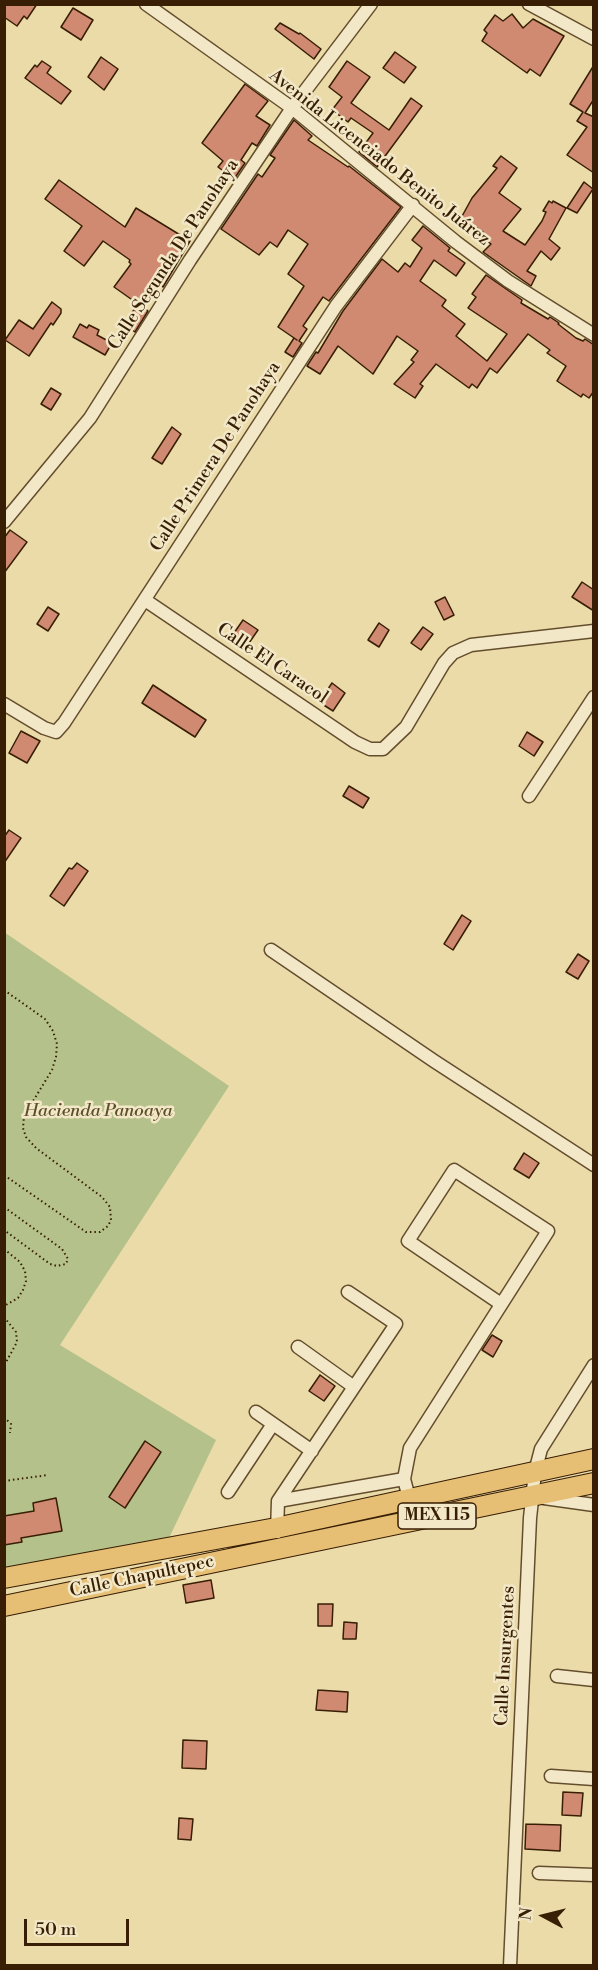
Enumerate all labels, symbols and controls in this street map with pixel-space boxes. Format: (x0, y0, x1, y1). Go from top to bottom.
street label: Avenida Licenciado Benito Juárez (264, 65, 494, 251)
street label: Calle Segunda De Panohaya (104, 155, 244, 355)
street label: Calle Primera De Panohaya (146, 358, 286, 556)
street label: Calle El Caracol (212, 619, 332, 709)
park label: Hacienda Panoaya (24, 1101, 172, 1123)
road number: MEX 115 (398, 1503, 476, 1529)
street label: Calle Chapultepec (68, 1551, 216, 1603)
street label: Calle Insurgentes (492, 1585, 520, 1727)
north arrow (514, 1886, 574, 1946)
text: N (515, 1906, 537, 1921)
scale bar (27, 1907, 132, 1945)
text: 50 m (35, 1918, 76, 1941)

